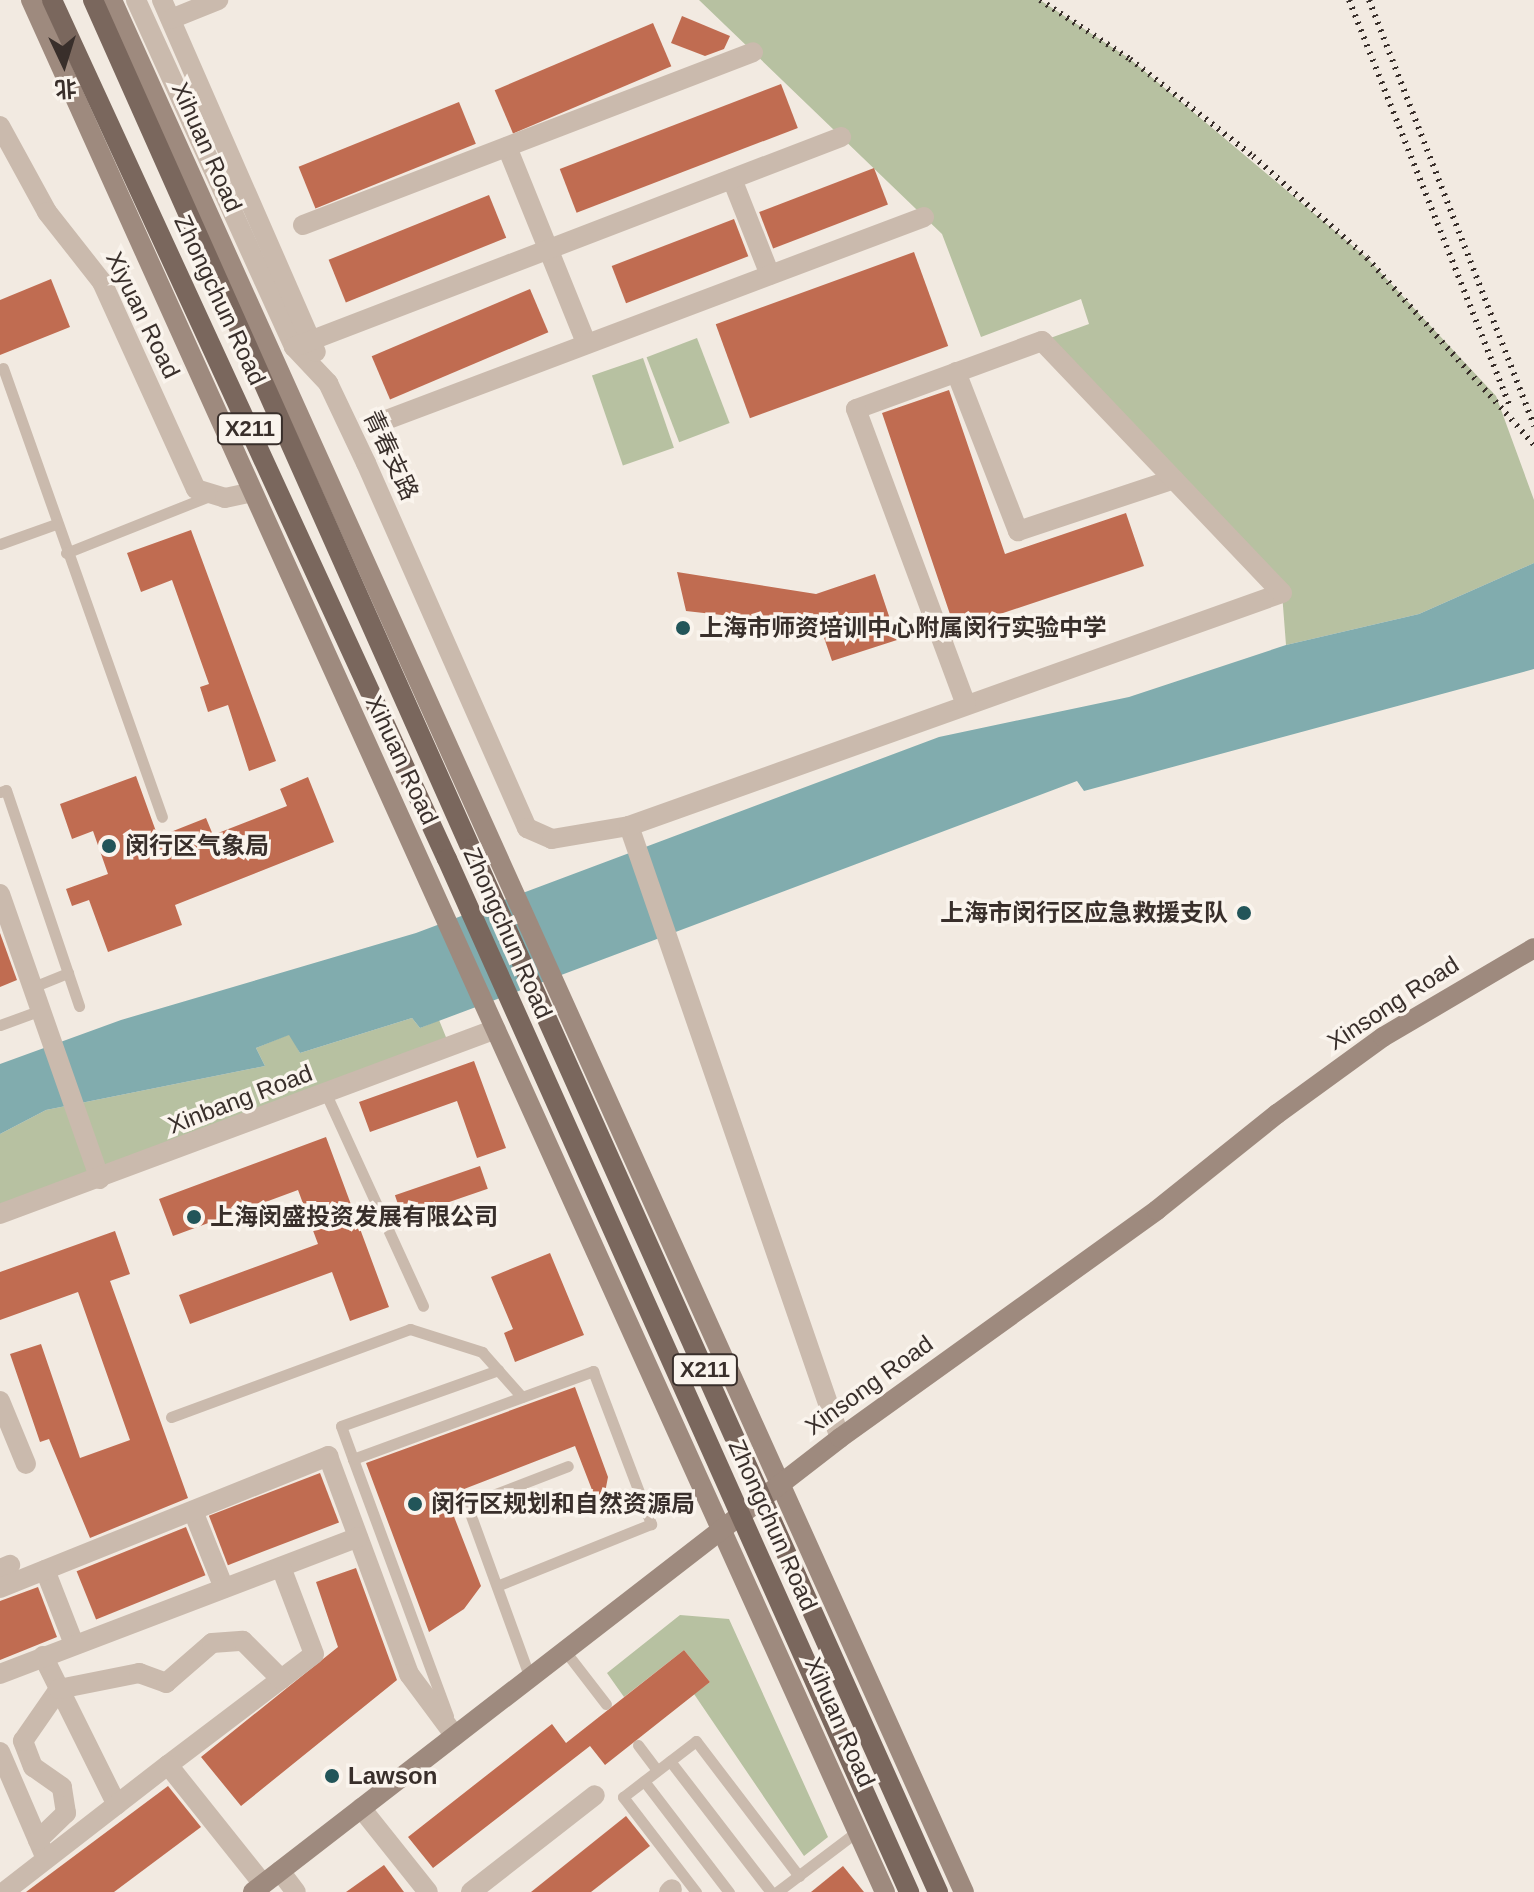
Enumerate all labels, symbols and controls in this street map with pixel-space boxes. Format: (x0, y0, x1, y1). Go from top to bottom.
north arrow (24, 24, 104, 104)
text: 北 (54, 75, 78, 102)
street label: Xihuan Road (166, 78, 248, 216)
street label: Zhongchun Road (168, 210, 272, 390)
street label: Xiyuan Road (100, 247, 186, 383)
street label: 青春支路 (358, 405, 424, 505)
road number: X211 (216, 411, 284, 447)
place label: 上海市师资培训中心附属闵行实验中学 (699, 614, 1107, 642)
marker: 上海市师资培训中心附属闵行实验中学 (674, 619, 692, 637)
street label: Xihuan Road (360, 691, 444, 829)
place label: 闵行区气象局 (125, 832, 269, 860)
marker: 闵行区气象局 (100, 837, 118, 855)
street label: Zhongchun Road (457, 843, 559, 1023)
place label: 上海市闵行区应急救援支队 (940, 899, 1228, 927)
marker: 上海市闵行区应急救援支队 (1235, 904, 1253, 922)
street label: Xinsong Road (1322, 950, 1464, 1056)
street label: Xinbang Road (164, 1058, 316, 1140)
place label: 上海闵盛投资发展有限公司 (210, 1203, 498, 1231)
marker: 上海闵盛投资发展有限公司 (185, 1208, 203, 1226)
street label: Xinsong Road (800, 1329, 938, 1441)
road number: X211 (671, 1352, 739, 1388)
street label: Zhongchun Road (722, 1435, 824, 1615)
place label: 闵行区规划和自然资源局 (431, 1490, 695, 1518)
marker: 闵行区规划和自然资源局 (406, 1495, 424, 1513)
street label: Xihuan Road (799, 1653, 881, 1791)
place label: Lawson (348, 1762, 437, 1790)
marker: Lawson (323, 1767, 341, 1785)

